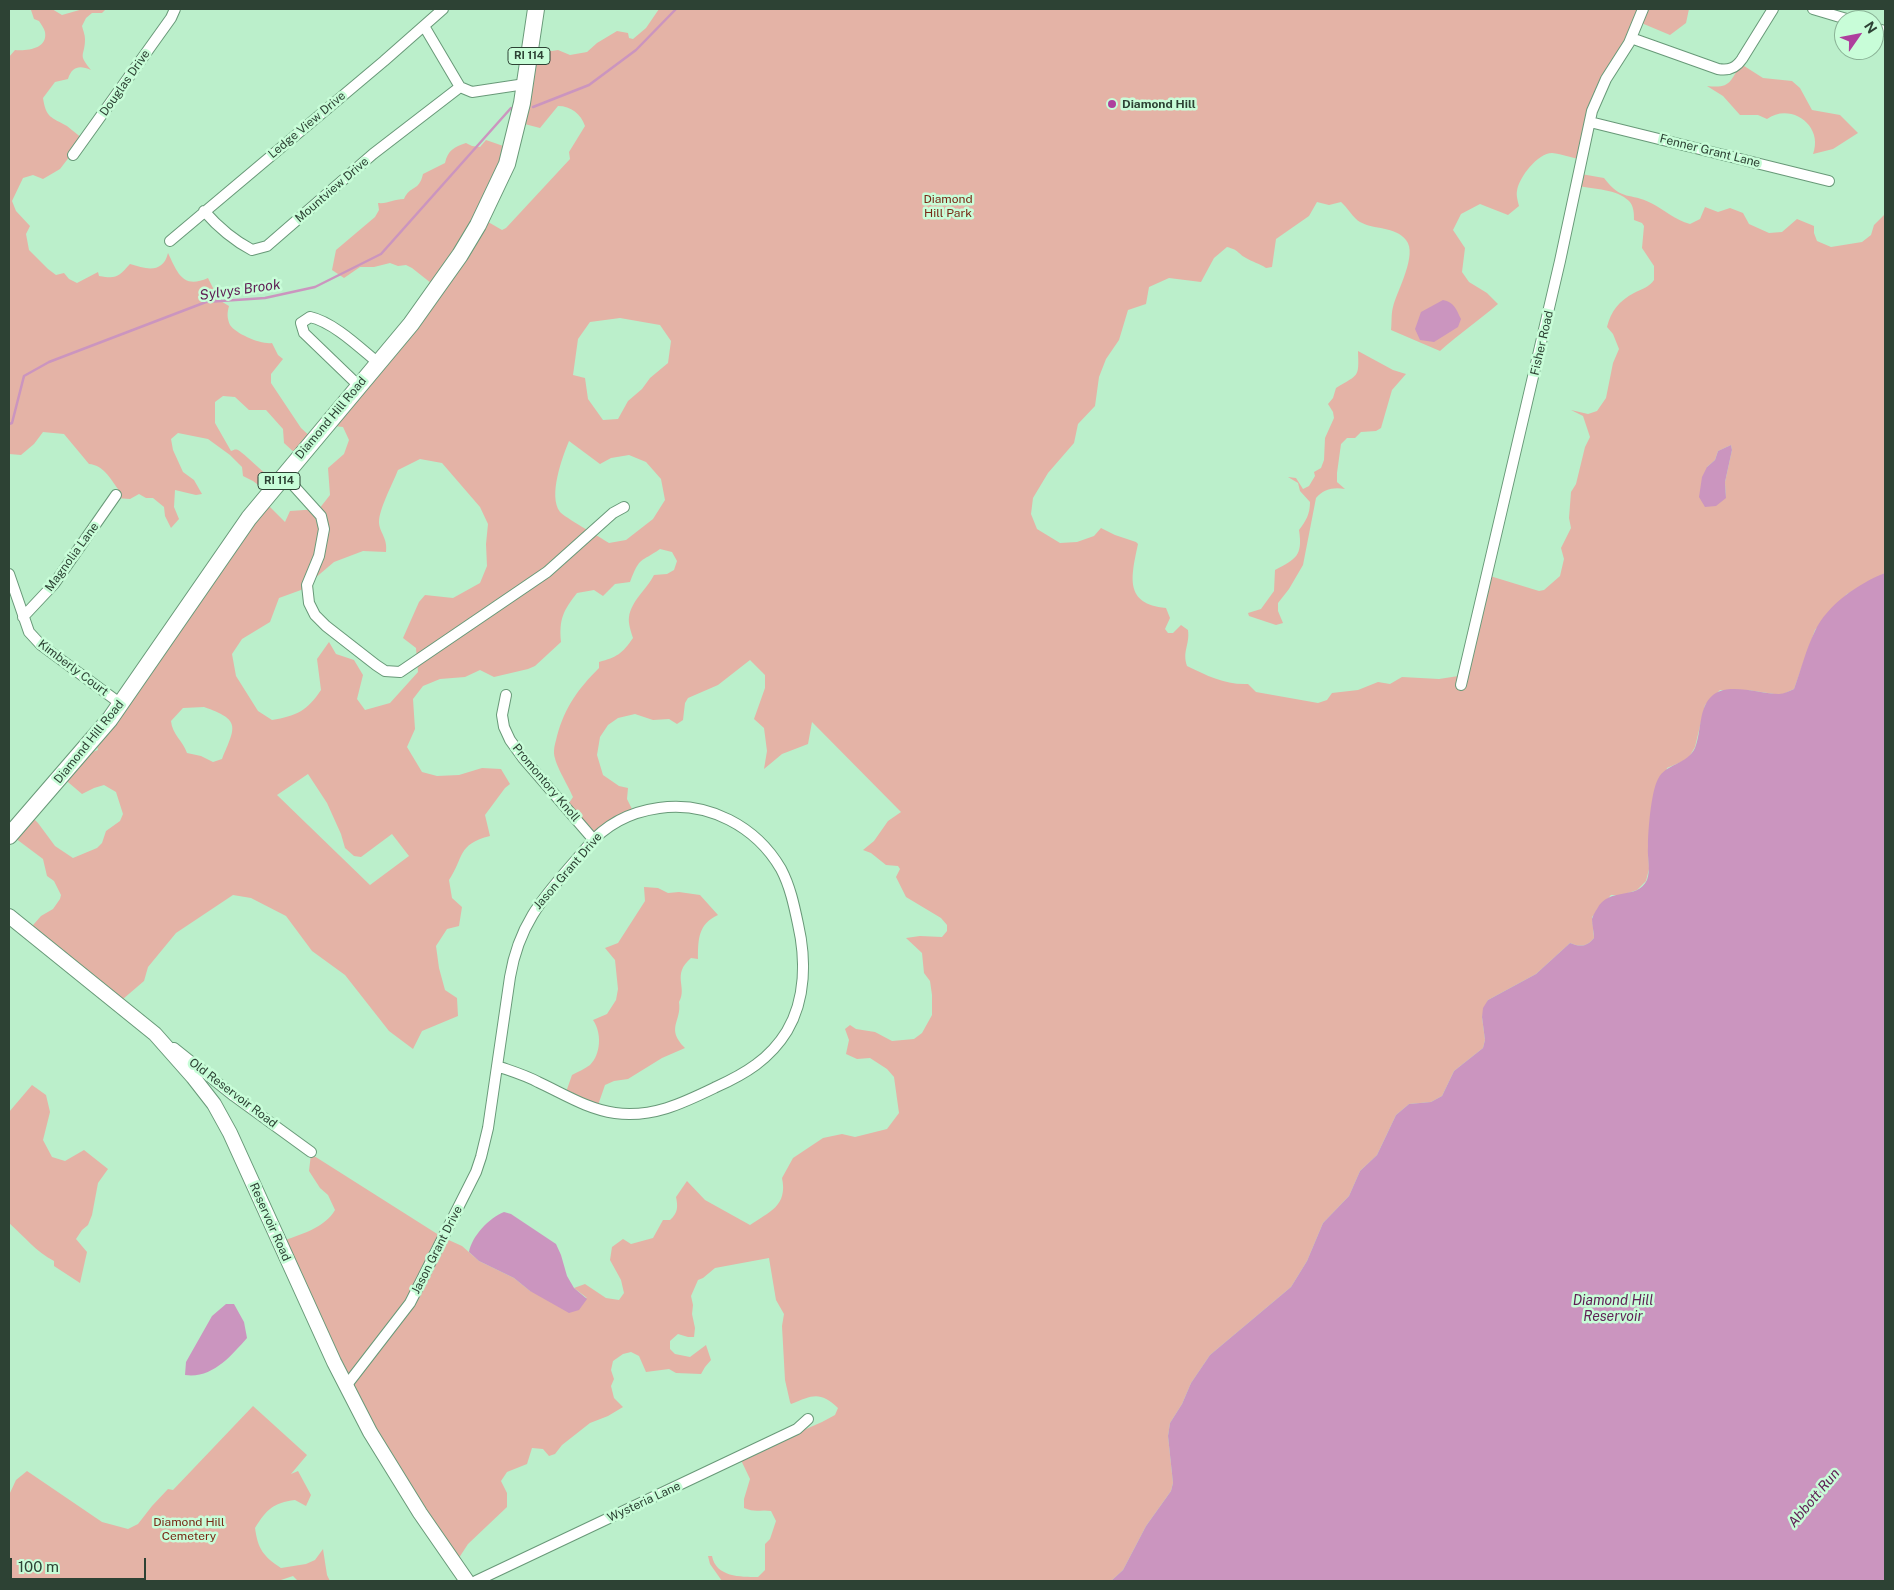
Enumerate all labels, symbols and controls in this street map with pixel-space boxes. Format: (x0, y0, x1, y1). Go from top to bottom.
north arrow (1834, 10, 1884, 60)
text: N (1861, 18, 1880, 36)
street label: Douglas Drive (97, 47, 153, 119)
road number: RI 114 (508, 48, 550, 64)
street label: Ledge View Drive (265, 89, 349, 161)
place label: Diamond Hill (1122, 97, 1196, 111)
marker: Diamond Hill (1106, 98, 1118, 110)
street label: Fenner Grant Lane (1658, 132, 1762, 170)
street label: Mountview Drive (292, 154, 372, 226)
park label: Diamond Hill Park (923, 192, 973, 220)
water label: Sylvys Brook (199, 276, 281, 304)
street label: Fisher Road (1528, 309, 1556, 377)
street label: Diamond Hill Road (292, 374, 370, 462)
road number: RI 114 (258, 472, 300, 490)
street label: Magnolia Lane (42, 520, 102, 594)
street label: Kimberly Court (35, 637, 111, 699)
street label: Diamond Hill Road (51, 698, 127, 786)
street label: Promontory Knoll (509, 741, 583, 825)
street label: Jason Grant Drive (531, 830, 605, 912)
street label: Old Reservoir Road (186, 1055, 280, 1131)
street label: Reservoir Road (246, 1181, 294, 1263)
street label: Jason Grant Drive (409, 1204, 465, 1296)
water label: Diamond Hill Reservoir (1573, 1293, 1653, 1325)
water label: Abbott Run (1785, 1465, 1843, 1531)
street label: Wysteria Lane (605, 1479, 683, 1525)
park label: Diamond Hill Cemetery (153, 1515, 225, 1543)
scale bar (12, 1548, 149, 1580)
text: 100 m (18, 1558, 59, 1575)

